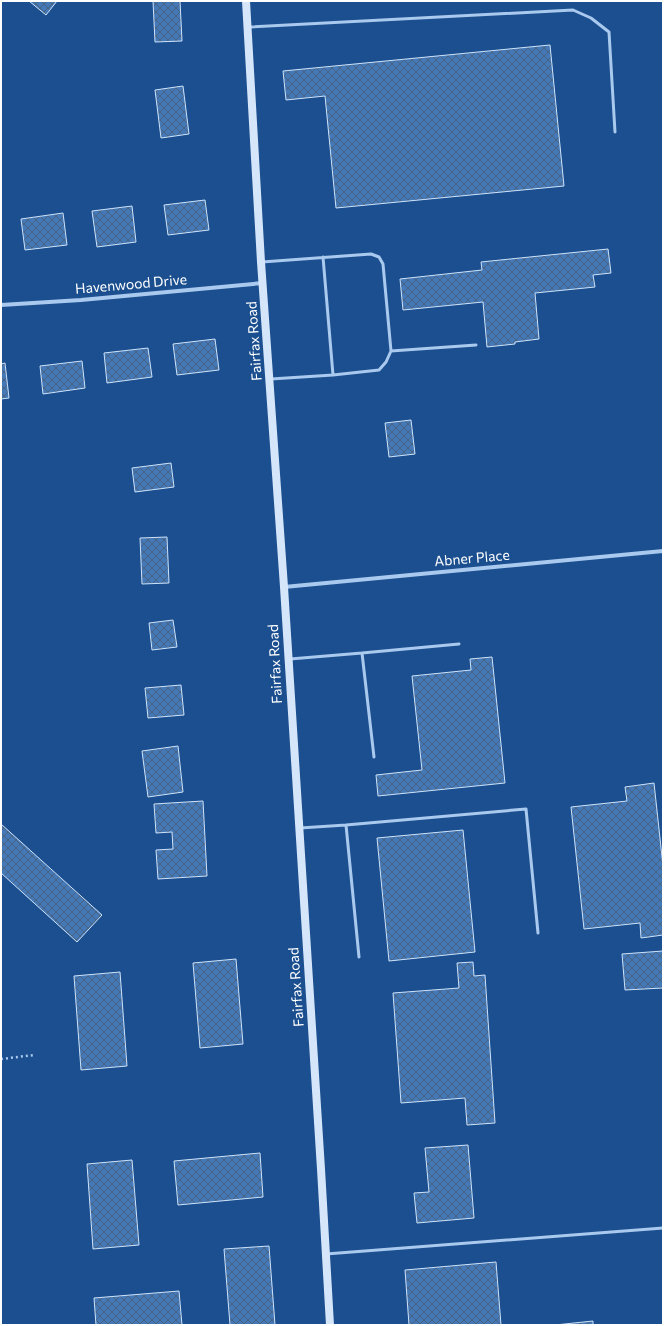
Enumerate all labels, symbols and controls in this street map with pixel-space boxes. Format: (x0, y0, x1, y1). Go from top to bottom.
street label: Havenwood Drive (74, 270, 188, 297)
street label: Fairfax Road (242, 301, 265, 381)
street label: Abner Place (434, 546, 510, 569)
street label: Fairfax Road (264, 624, 285, 704)
street label: Fairfax Road (284, 947, 307, 1027)

